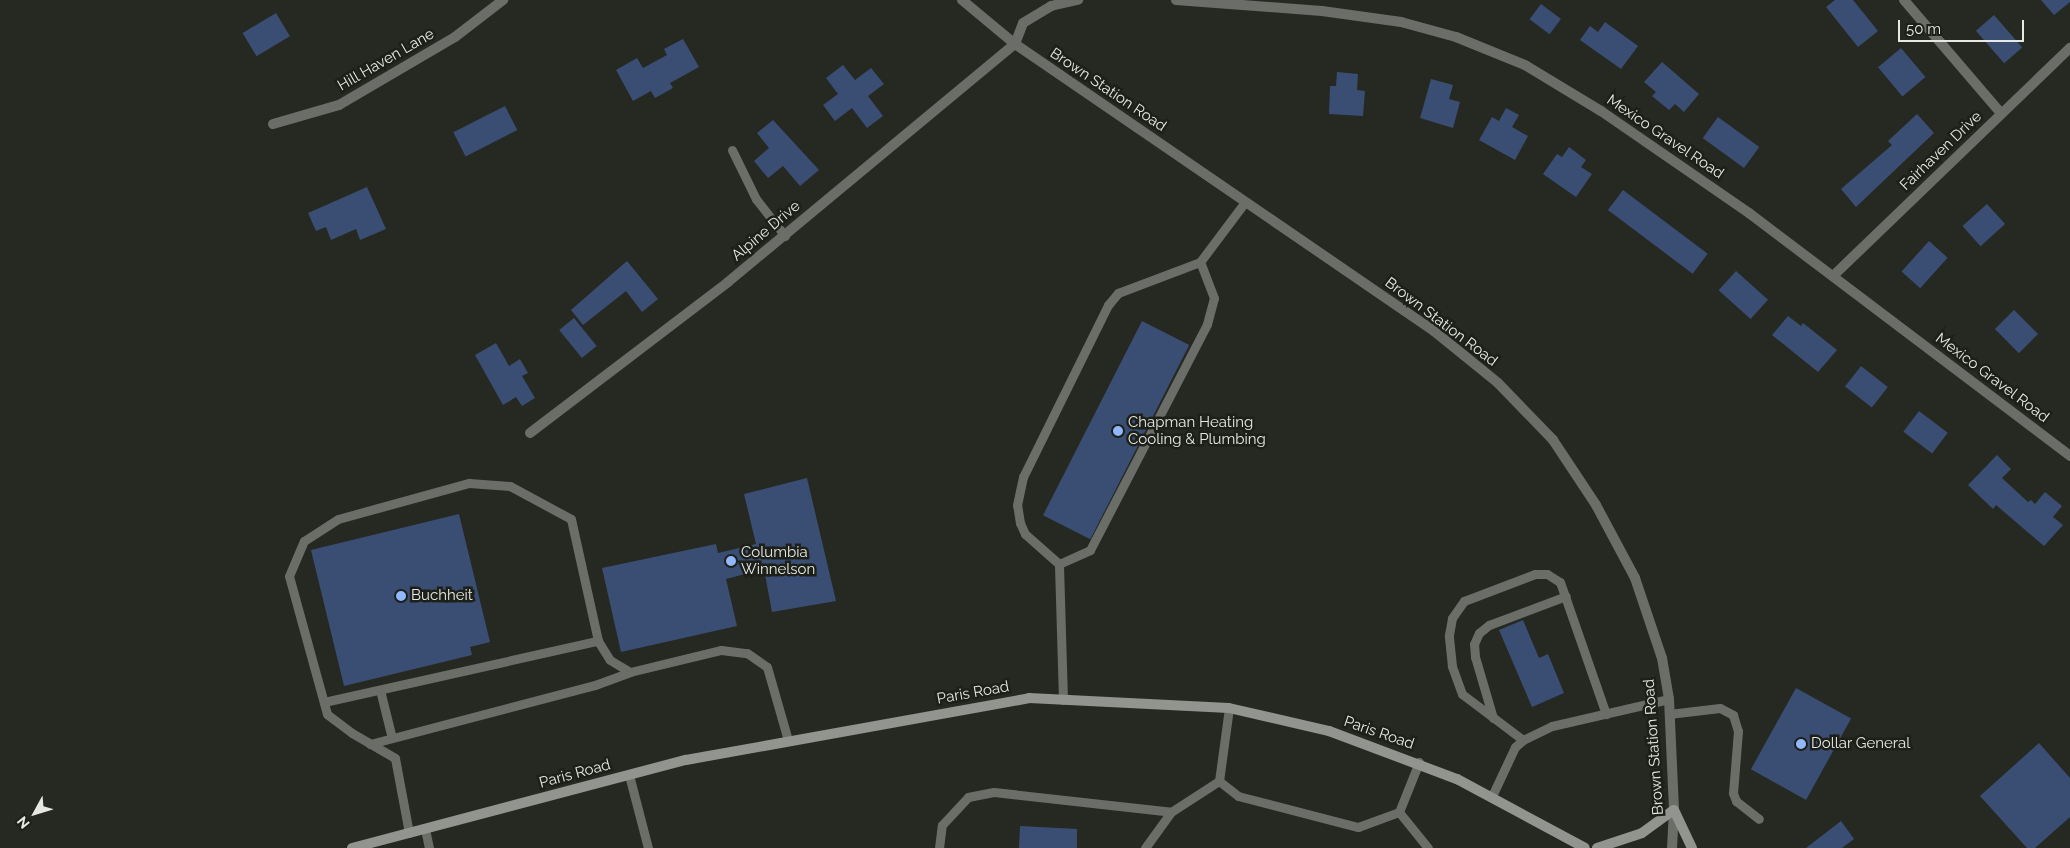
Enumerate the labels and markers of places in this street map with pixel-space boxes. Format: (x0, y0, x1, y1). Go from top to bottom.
place label: Chapman Heating Cooling & Plumbing (1128, 413, 1266, 448)
marker: Chapman Heating Cooling & Plumbing (1112, 425, 1124, 437)
place label: Columbia Winnelson (741, 543, 815, 578)
marker: Columbia Winnelson (725, 555, 737, 567)
place label: Buchheit (411, 587, 473, 605)
marker: Buchheit (395, 590, 407, 602)
place label: Dollar General (1811, 735, 1911, 753)
marker: Dollar General (1795, 738, 1807, 750)

